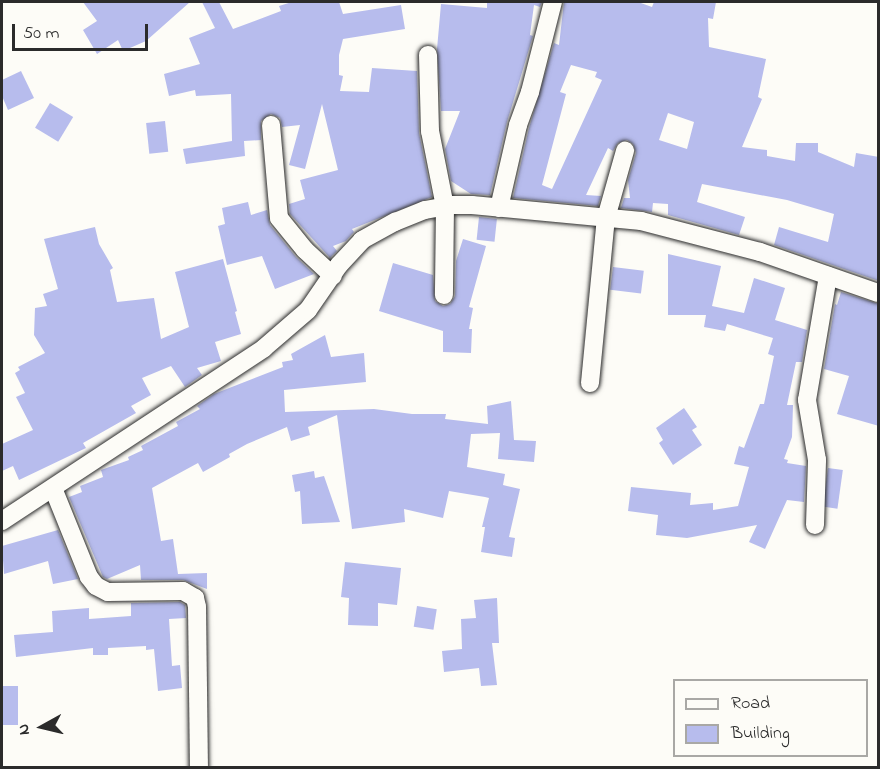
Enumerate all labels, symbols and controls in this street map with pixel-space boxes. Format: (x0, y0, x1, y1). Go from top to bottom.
scale bar (15, 12, 152, 50)
text: 50 m (23, 21, 60, 47)
legend (673, 679, 868, 757)
text: Road (731, 691, 770, 717)
north arrow (12, 697, 72, 757)
text: Building (731, 721, 790, 747)
text: N (12, 722, 37, 737)

